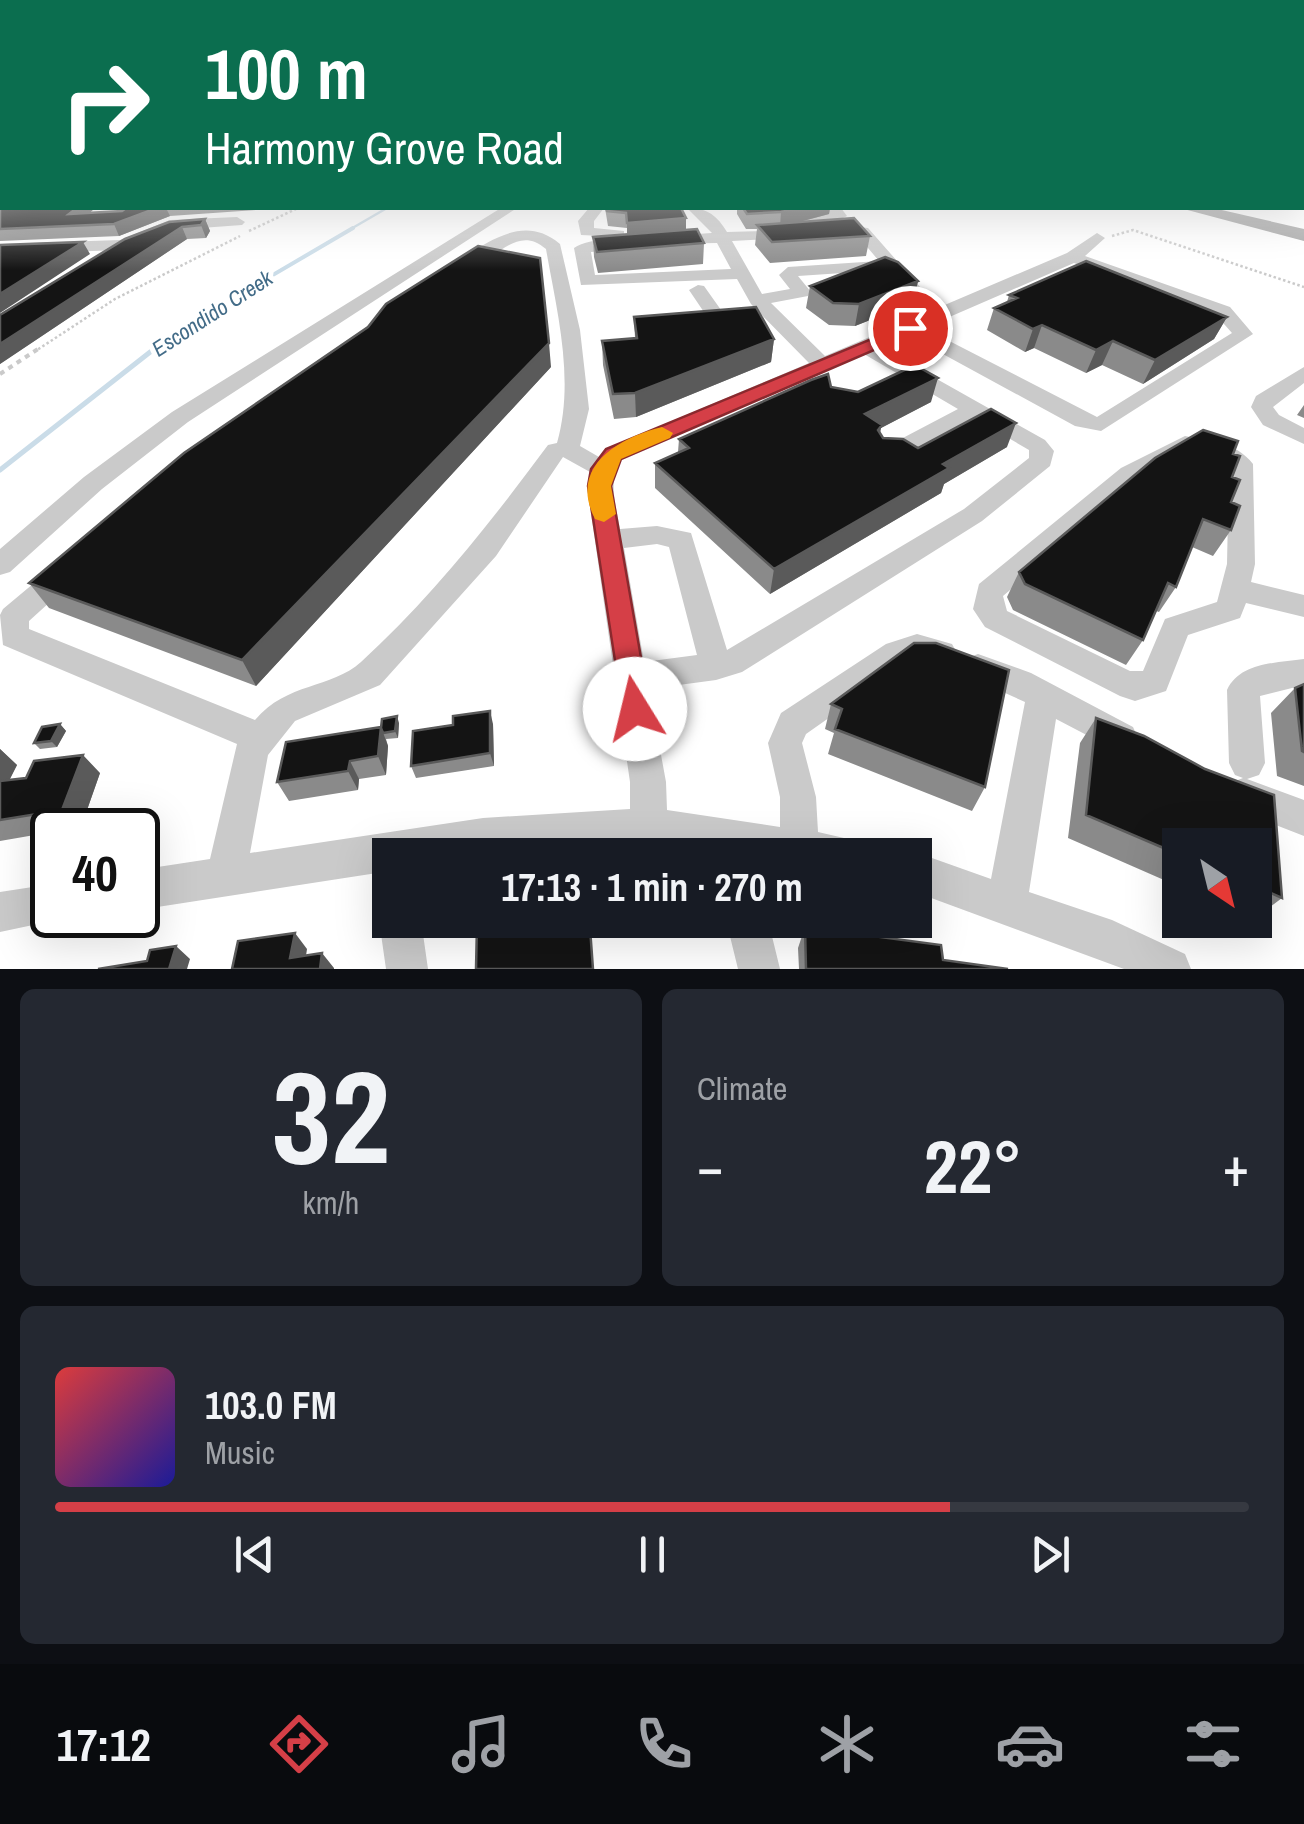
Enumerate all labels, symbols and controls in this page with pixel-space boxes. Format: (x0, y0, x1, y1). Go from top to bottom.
text: 100 m (205, 27, 368, 121)
icon: right (40, 40, 170, 170)
text: Harmony Grove Road (205, 117, 564, 178)
water label: Escondido Creek (146, 262, 279, 363)
pin (868, 286, 953, 371)
icon: arrive (883, 301, 938, 356)
position arrow (583, 657, 687, 761)
speed limit sign: 40 (30, 808, 160, 938)
north arrow (1162, 828, 1272, 938)
map controls (1162, 828, 1272, 938)
text: 17:13 · 1 min · 270 m (501, 862, 803, 913)
text: 32 (272, 1028, 390, 1204)
text: Climate (697, 1067, 787, 1110)
text: 22° (924, 1115, 1022, 1216)
text: − (697, 1129, 723, 1203)
text: + (1223, 1129, 1249, 1203)
text: km/h (303, 1181, 359, 1224)
text: 103.0 FM (205, 1380, 337, 1431)
text: Music (205, 1431, 275, 1474)
icon: previous (227, 1527, 282, 1582)
icon: pause (625, 1527, 680, 1582)
icon: next (1023, 1527, 1078, 1582)
icon: directions (264, 1709, 334, 1779)
icon: music (446, 1709, 516, 1779)
icon: phone (629, 1709, 699, 1779)
icon: climate (812, 1709, 882, 1779)
icon: car (995, 1709, 1065, 1779)
icon: filters (1178, 1709, 1248, 1779)
text: 17:12 (56, 1714, 151, 1775)

